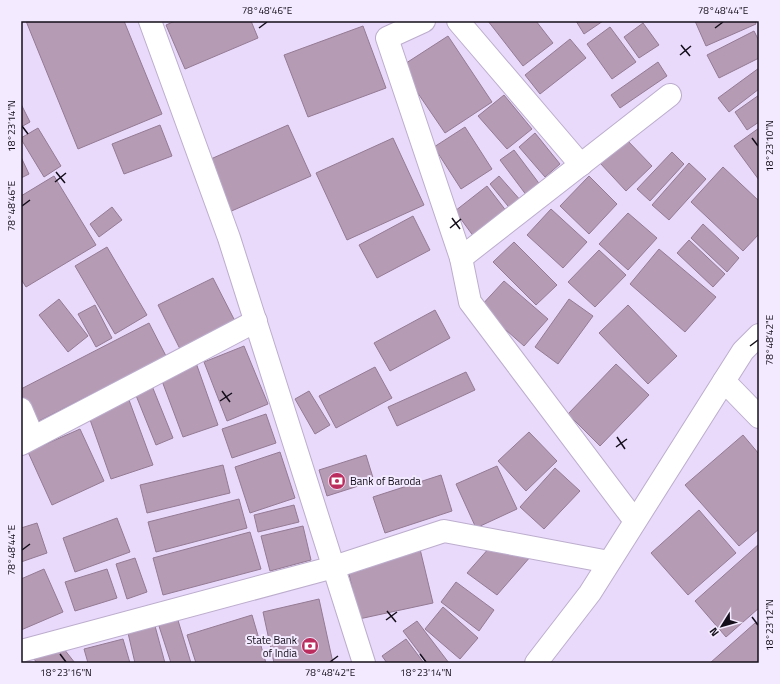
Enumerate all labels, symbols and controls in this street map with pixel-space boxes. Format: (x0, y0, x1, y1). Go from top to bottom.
text: 78°48'46"E (242, 3, 293, 18)
text: 78°48'44"E (698, 3, 749, 18)
text: 18°23'14"N (4, 100, 19, 152)
text: 18°23'10"N (762, 120, 777, 172)
text: 78°48'46"E (4, 180, 19, 231)
text: 78°48'42"E (762, 314, 777, 365)
bank icon: Bank of Baroda (327, 471, 347, 491)
place label: Bank of Baroda (350, 473, 421, 489)
text: 78°48'44"E (4, 524, 19, 575)
text: 18°23'12"N (762, 599, 777, 651)
north arrow (702, 606, 742, 646)
text: N (705, 624, 723, 640)
place label: State Bank of India (246, 632, 298, 661)
bank icon: State Bank of India (300, 636, 320, 656)
text: 18°23'16"N (40, 665, 92, 680)
text: 78°48'42"E (305, 665, 356, 680)
text: 18°23'14"N (400, 665, 452, 680)

